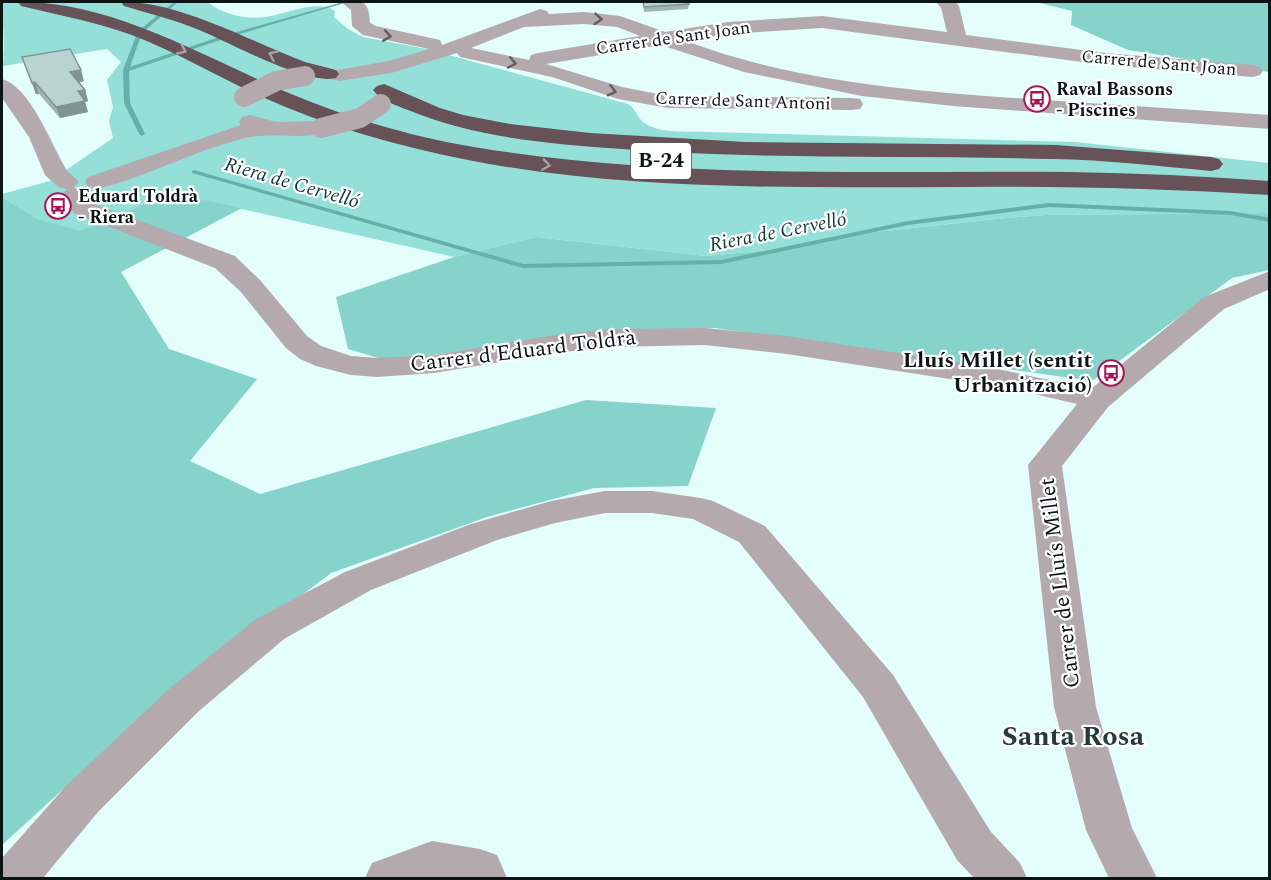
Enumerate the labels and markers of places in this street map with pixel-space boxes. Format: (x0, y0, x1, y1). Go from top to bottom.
place label: Raval Bassons - Piscines (1056, 76, 1173, 124)
bus stop icon: Raval Bassons - Piscines (1022, 84, 1052, 114)
place label: Eduard Toldrà - Riera (78, 183, 199, 231)
bus stop icon: Eduard Toldrà - Riera (43, 191, 73, 221)
place label: Lluís Millet (sentit Urbanització) (903, 344, 1092, 402)
bus stop icon: Lluís Millet (sentit Urbanització) (1096, 358, 1126, 388)

